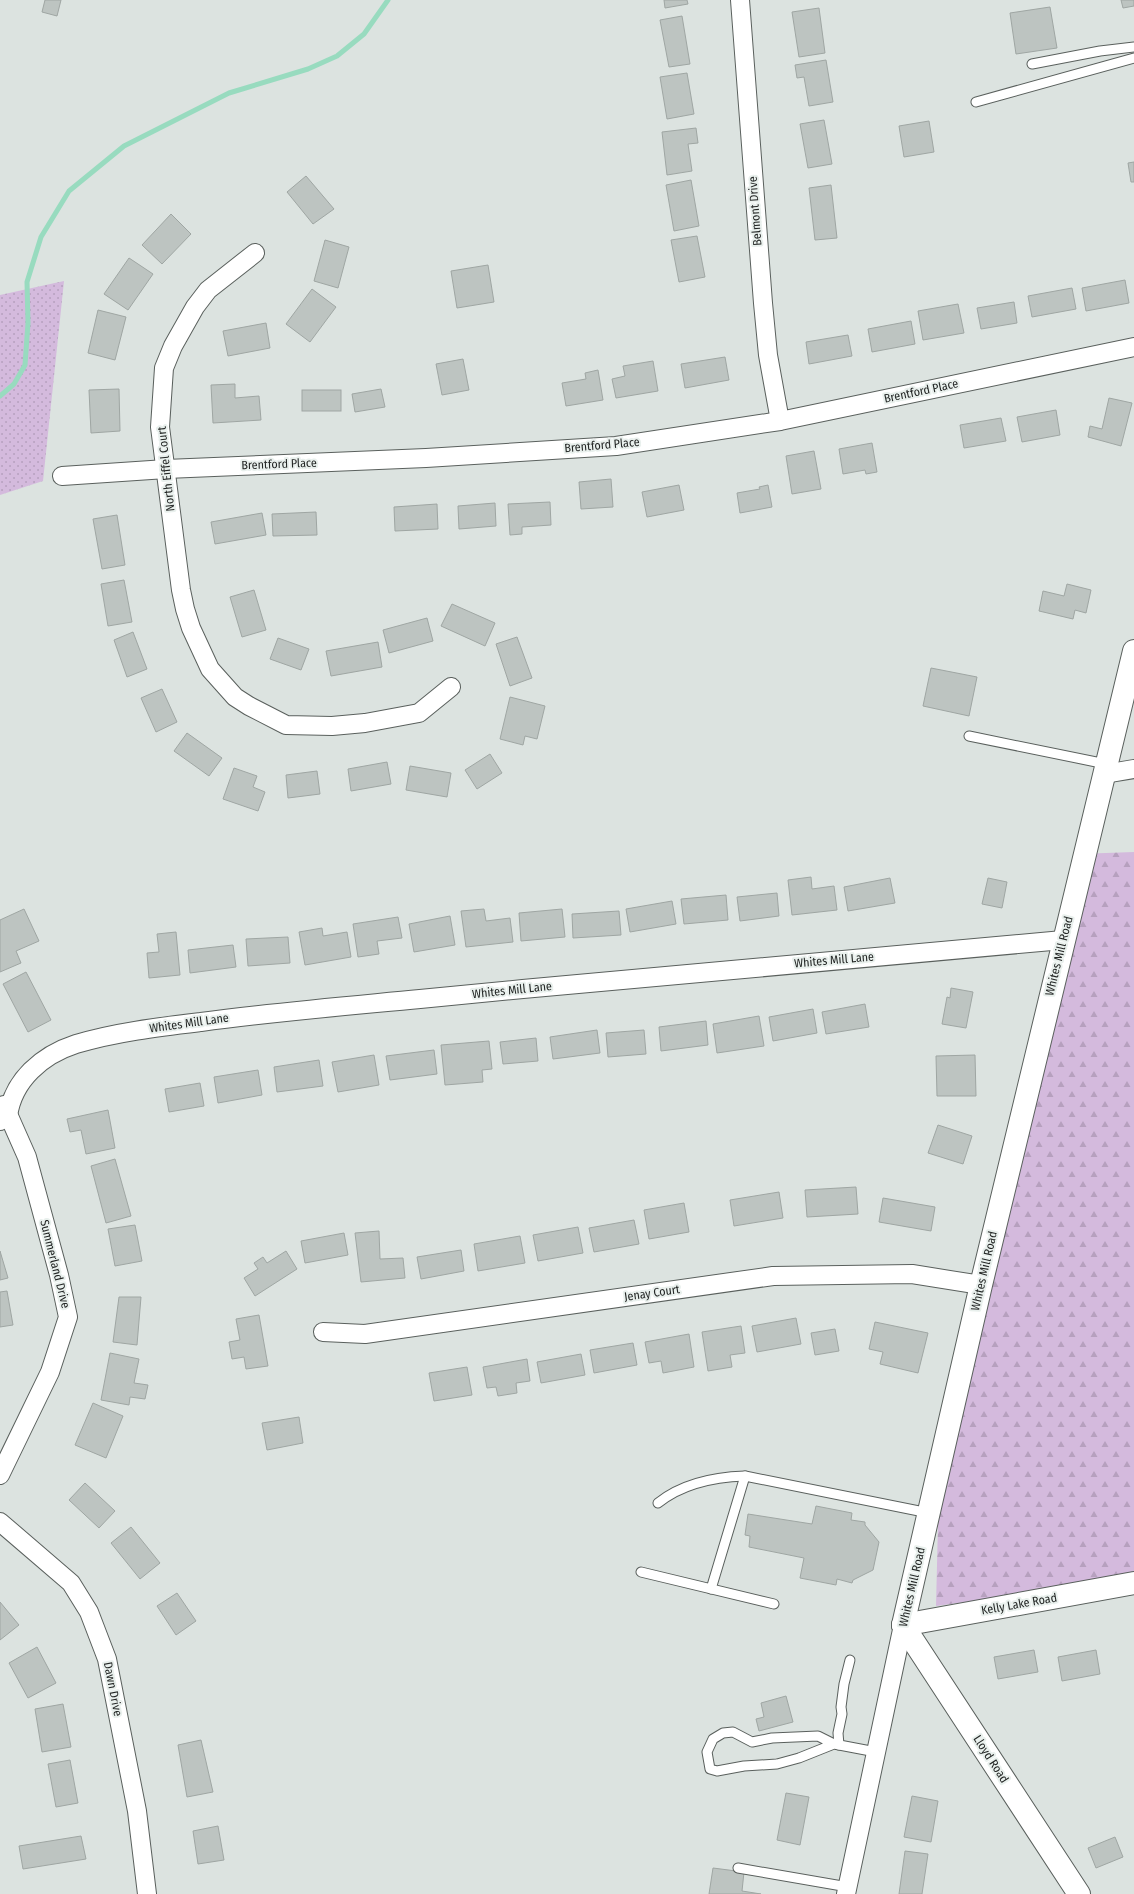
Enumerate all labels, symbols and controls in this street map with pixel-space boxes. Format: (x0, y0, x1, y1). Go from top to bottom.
street label: Belmont Drive (746, 176, 764, 246)
street label: Brentford Place (883, 376, 959, 406)
street label: North Eiffel Court (155, 426, 177, 512)
street label: Brentford Place (564, 435, 640, 455)
street label: Brentford Place (241, 456, 317, 472)
street label: Whites Mill Road (1042, 915, 1076, 997)
street label: Whites Mill Lane (794, 950, 875, 970)
street label: Whites Mill Lane (471, 979, 553, 1001)
street label: Whites Mill Lane (148, 1010, 230, 1036)
street label: Summerland Drive (37, 1218, 73, 1310)
street label: Whites Mill Road (968, 1230, 1000, 1312)
street label: Jenay Court (623, 1282, 681, 1304)
street label: Whites Mill Road (896, 1546, 928, 1628)
street label: Kelly Lake Road (980, 1590, 1058, 1618)
street label: Dawn Drive (101, 1661, 125, 1717)
street label: Lloyd Road (970, 1733, 1012, 1785)

